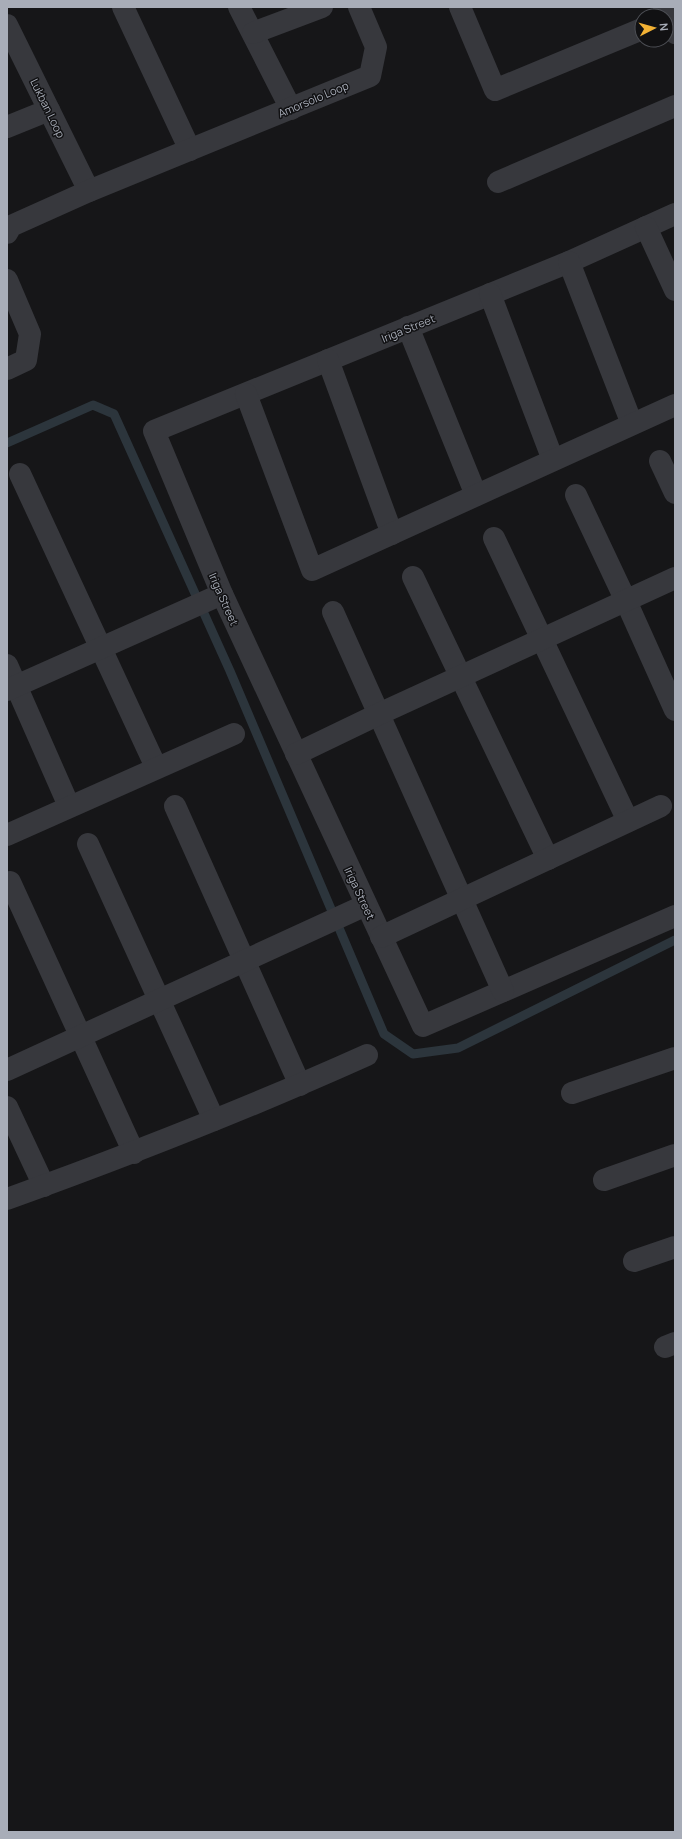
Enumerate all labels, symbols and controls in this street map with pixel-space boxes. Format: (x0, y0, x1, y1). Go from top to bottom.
north arrow (634, 8, 674, 48)
text: N (657, 22, 672, 32)
street label: Lukban Loop (27, 76, 69, 141)
street label: Amorsolo Loop (275, 77, 351, 121)
street label: Iriga Street (379, 311, 437, 345)
street label: Iriga Street (206, 570, 242, 628)
street label: Iriga Street (341, 864, 379, 922)

